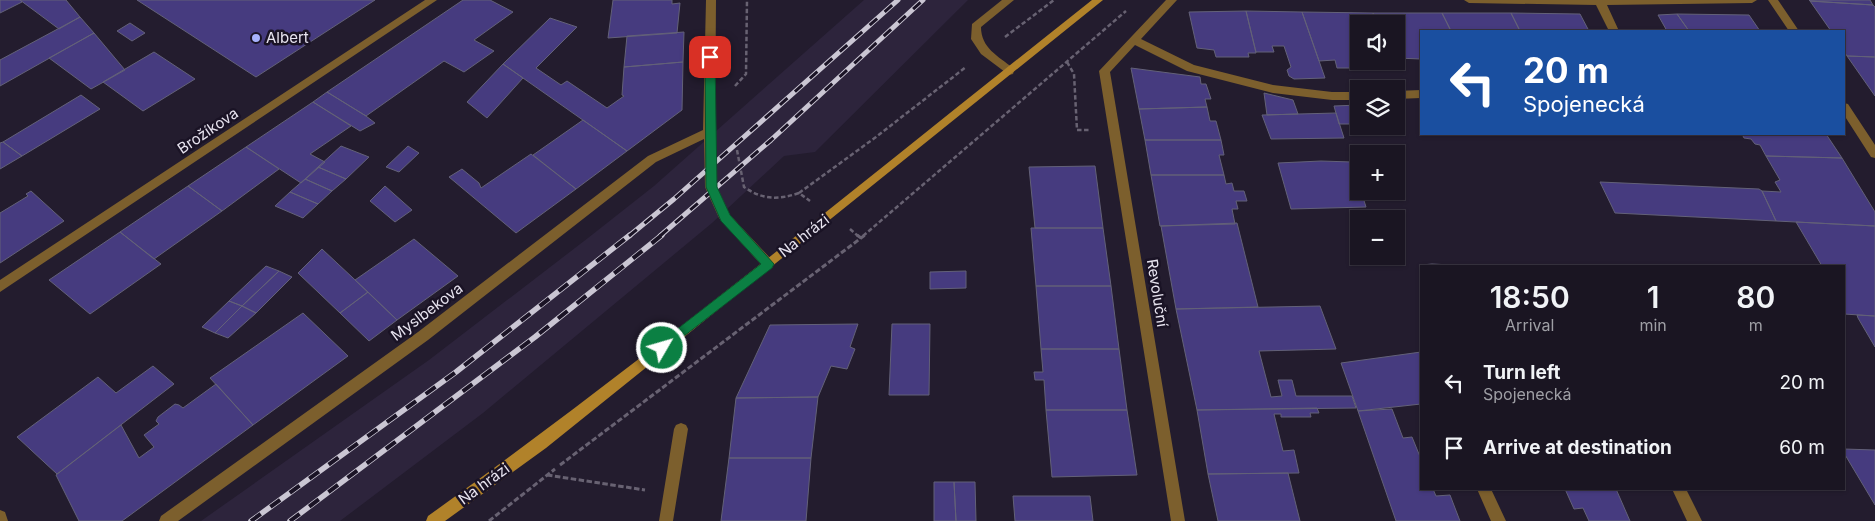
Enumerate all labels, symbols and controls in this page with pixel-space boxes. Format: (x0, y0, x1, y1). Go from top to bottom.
map controls (1350, 15, 1405, 265)
button: sound (1350, 15, 1405, 70)
place label: Albert (266, 28, 309, 47)
marker: Albert (250, 32, 262, 44)
pin (689, 36, 731, 78)
icon: arrive (696, 43, 724, 71)
text: 20 m (1523, 49, 1609, 91)
icon: left (1440, 50, 1505, 115)
button: layers (1350, 80, 1405, 135)
text: Spojenecká (1523, 91, 1645, 117)
street label: Brožíkova (174, 103, 242, 158)
button: + (1350, 145, 1405, 200)
street label: Na hrázi (775, 210, 833, 261)
button: − (1350, 210, 1405, 265)
street label: Revoluční (1143, 258, 1172, 329)
street label: Myslbekova (387, 278, 466, 345)
text: 18:50 (1490, 279, 1570, 315)
text: 1 (1647, 279, 1659, 315)
text: 80 (1736, 279, 1775, 315)
text: Arrival (1505, 315, 1554, 335)
text: min (1639, 315, 1667, 335)
text: m (1749, 315, 1763, 335)
position arrow (635, 321, 687, 373)
text: Turn left (1483, 361, 1561, 384)
icon: left (1440, 369, 1468, 397)
text: 20 m (1779, 371, 1825, 394)
text: Spojenecká (1483, 384, 1572, 404)
icon: arrive (1440, 434, 1468, 462)
text: Arrive at destination (1483, 436, 1672, 459)
text: 60 m (1779, 436, 1825, 459)
street label: Na hrázi (454, 459, 513, 509)

